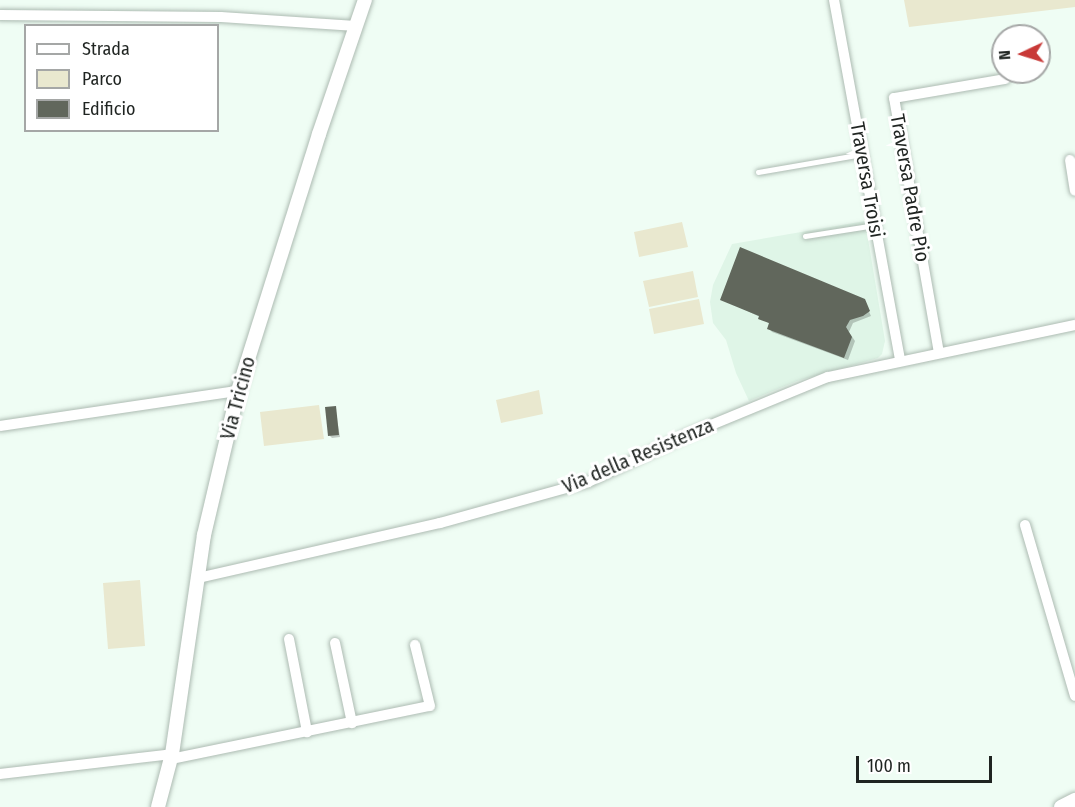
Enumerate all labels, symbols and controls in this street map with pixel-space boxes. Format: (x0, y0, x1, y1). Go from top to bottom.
legend (24, 24, 219, 132)
north arrow (991, 24, 1051, 84)
text: Strada (82, 38, 130, 60)
text: N (995, 50, 1014, 61)
text: Parco (82, 68, 122, 90)
text: Edificio (82, 98, 135, 120)
street label: Traversa Padre Pio (885, 112, 935, 264)
street label: Traversa Troisi (845, 120, 889, 240)
street label: Via Tricino (215, 354, 261, 442)
street label: Via della Resistenza (559, 413, 717, 499)
scale bar (859, 744, 996, 782)
text: 100 m (867, 755, 911, 777)

